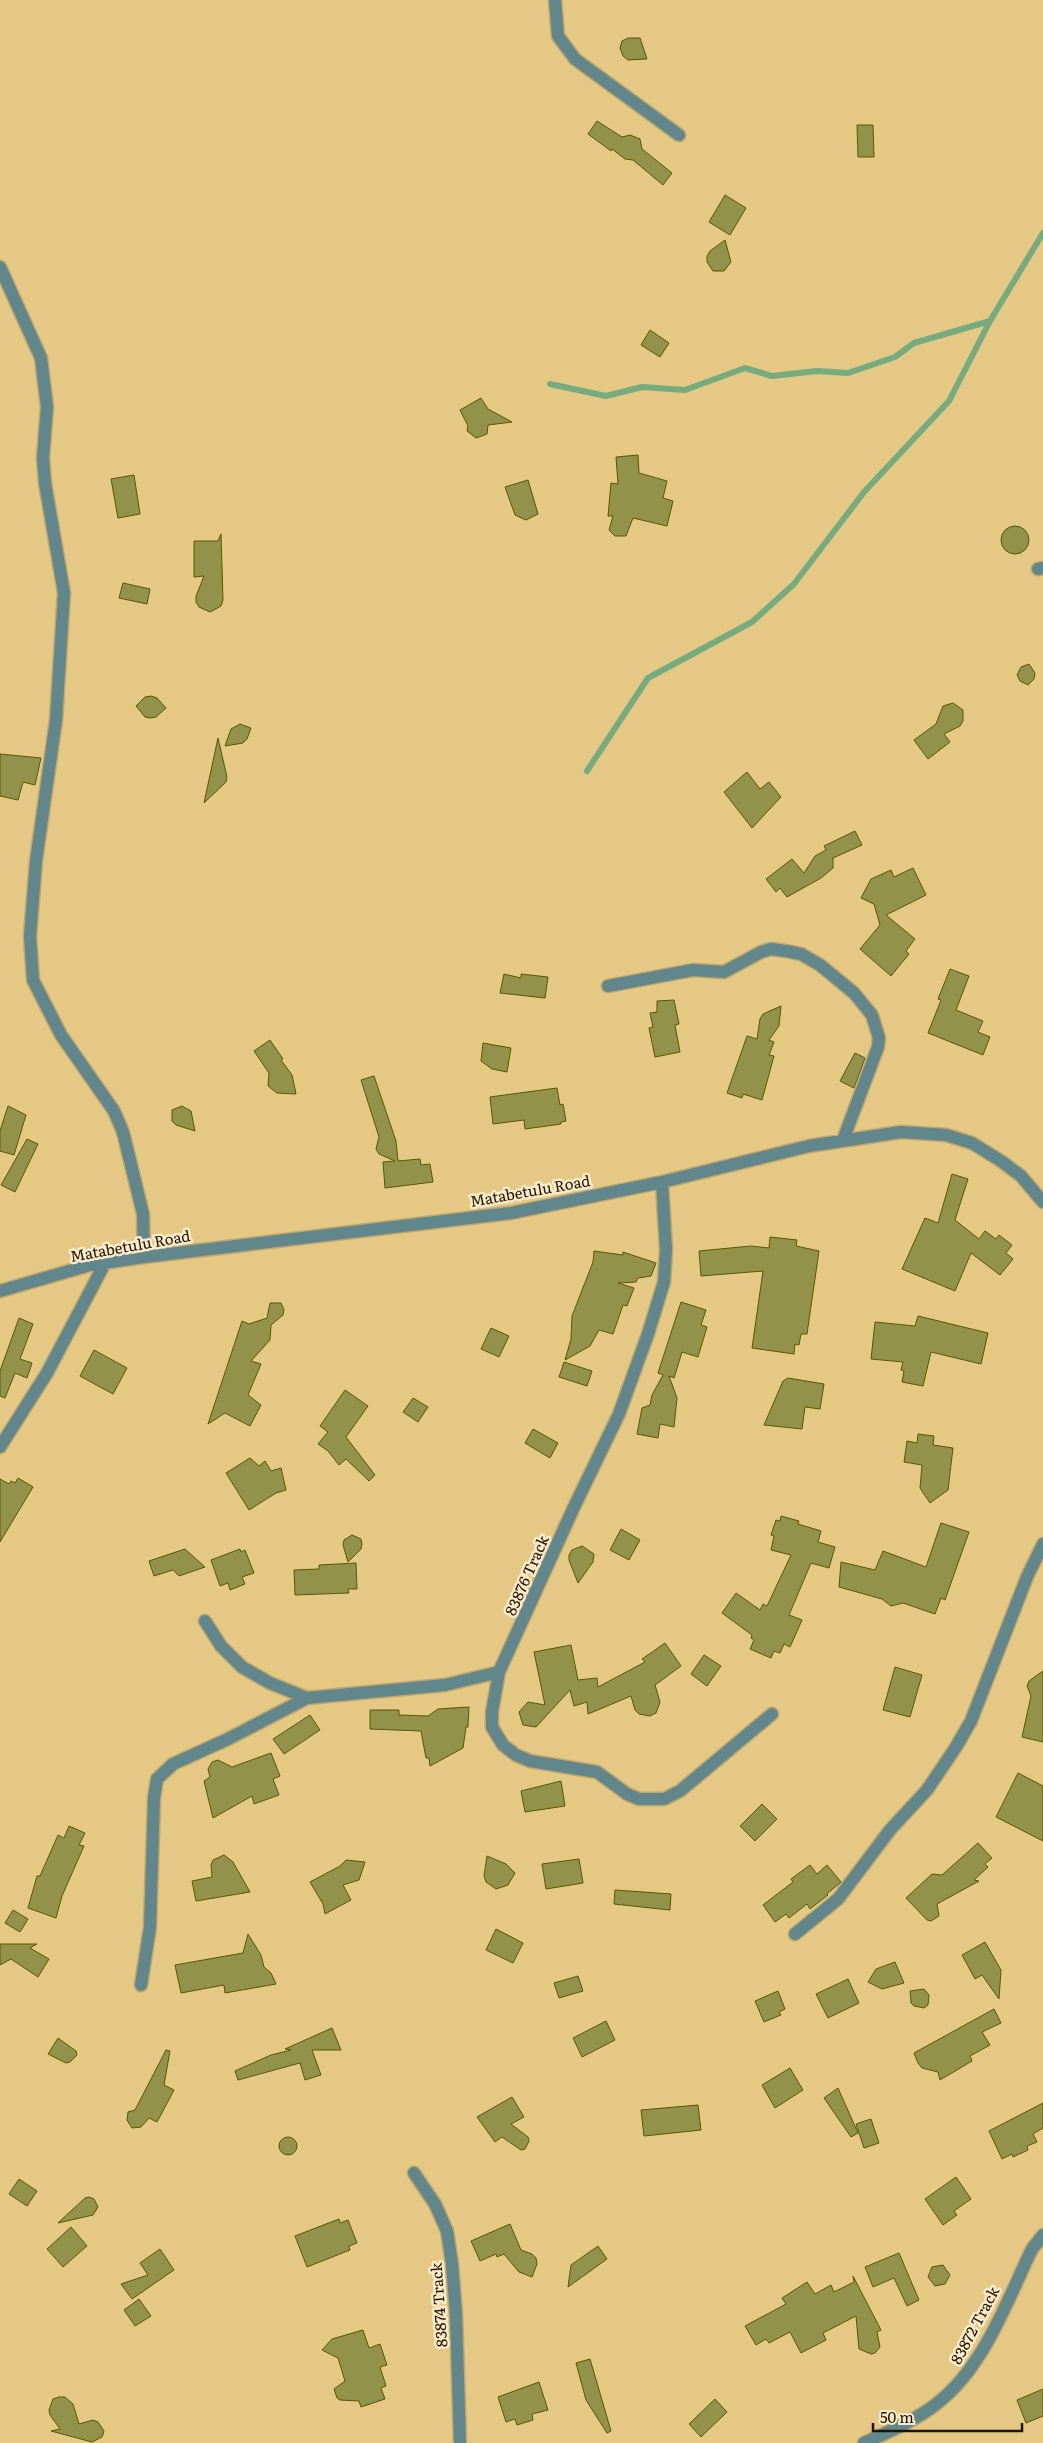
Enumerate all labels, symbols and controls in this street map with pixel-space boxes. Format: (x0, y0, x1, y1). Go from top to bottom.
street label: Matabetulu Road (468, 1168, 592, 1212)
street label: Matabetulu Road (68, 1223, 192, 1267)
street label: 83876 Track (498, 1530, 554, 1619)
street label: 83874 Track (424, 2261, 452, 2348)
street label: 83872 Track (944, 2281, 1005, 2368)
scale bar (873, 2400, 1022, 2432)
text: 50 m (880, 2405, 914, 2428)

